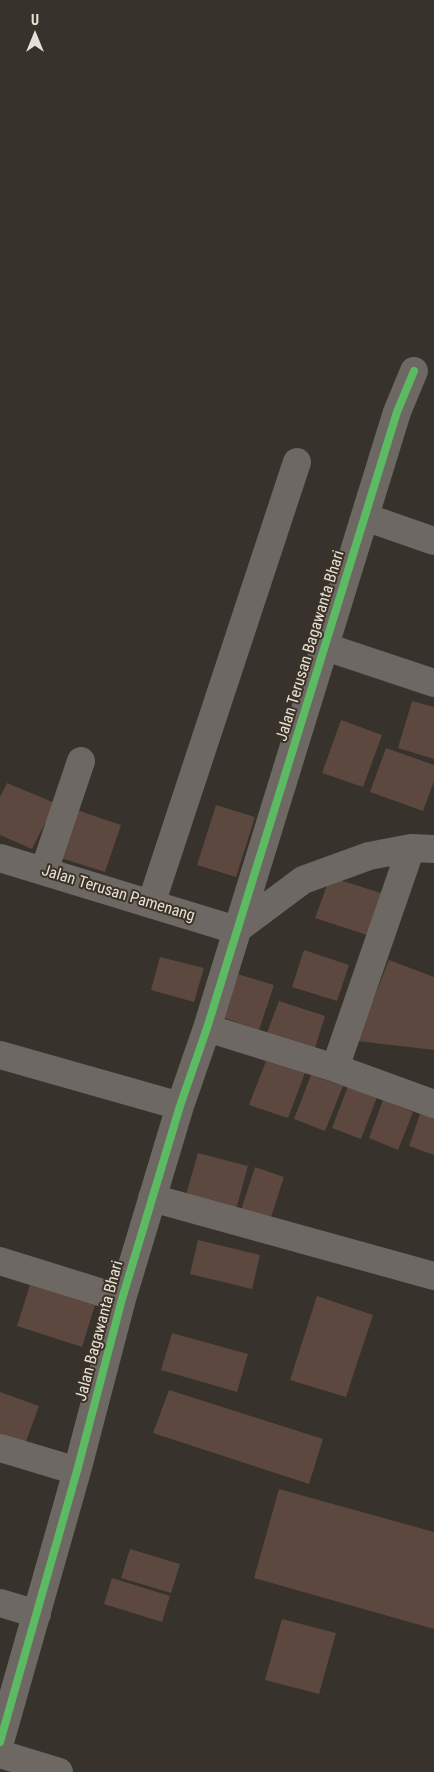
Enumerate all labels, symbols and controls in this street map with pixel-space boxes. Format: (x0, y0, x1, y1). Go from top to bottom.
north arrow (10, 10, 60, 60)
text: U (31, 12, 39, 28)
street label: Jalan Terusan Bagawanta Bhari (273, 548, 349, 744)
street label: Jalan Terusan Pamenang (39, 862, 197, 926)
street label: Jalan Bagawanta Bhari (72, 1259, 128, 1403)

